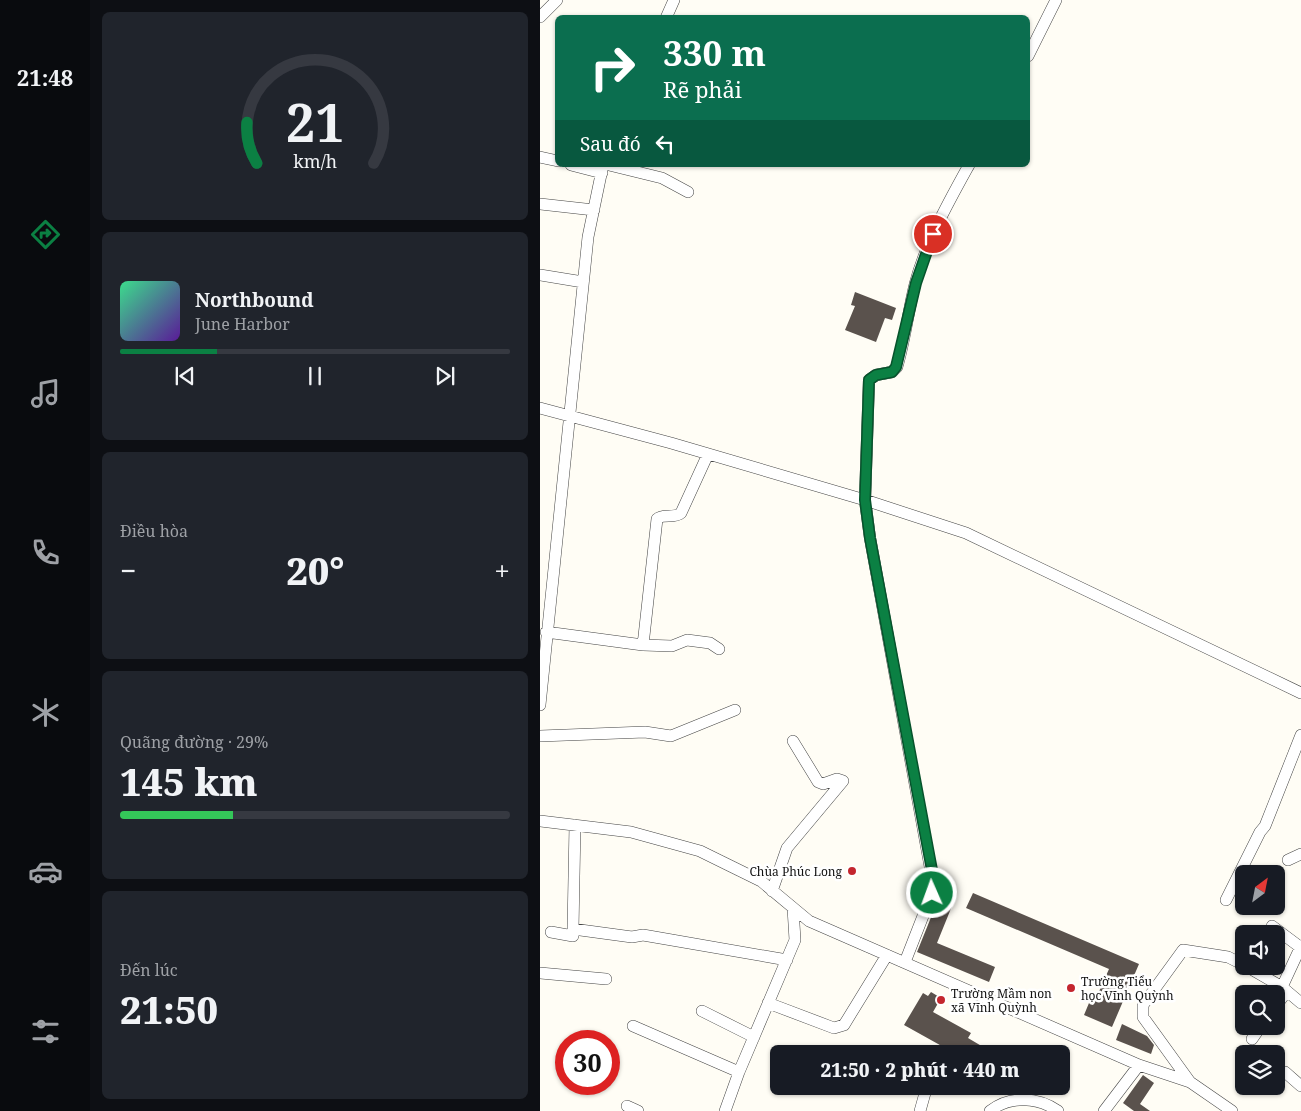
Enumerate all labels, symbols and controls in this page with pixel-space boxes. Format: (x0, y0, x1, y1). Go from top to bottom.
text: 330 m (663, 29, 766, 76)
icon: right (580, 35, 645, 100)
text: 21:48 (17, 62, 73, 92)
text: Rẽ phải (663, 74, 742, 104)
text: 21 (286, 86, 344, 157)
icon: left (651, 130, 679, 158)
text: Sau đó (580, 131, 641, 157)
text: km/h (293, 149, 337, 173)
pin (912, 213, 954, 255)
icon: directions (28, 217, 63, 252)
icon: arrive (919, 220, 947, 248)
text: Northbound (195, 287, 314, 313)
text: June Harbor (195, 313, 290, 335)
icon: previous (171, 362, 199, 390)
icon: pause (301, 362, 329, 390)
icon: next (431, 362, 459, 390)
icon: music (28, 376, 63, 411)
text: Điều hòa (120, 520, 188, 542)
icon: phone (28, 535, 63, 570)
text: 20° (286, 544, 344, 596)
text: − (120, 551, 136, 589)
text: + (494, 551, 510, 589)
icon: climate (28, 695, 63, 730)
text: Quãng đường · 29% (120, 731, 268, 753)
text: 145 km (120, 755, 258, 807)
icon: car (28, 854, 63, 889)
place label: Chùa Phúc Long (749, 863, 843, 880)
marker: Chùa Phúc Long (846, 865, 858, 877)
north arrow (1235, 865, 1285, 915)
map controls (1235, 865, 1285, 1095)
position arrow (905, 866, 957, 918)
button: sound (1235, 925, 1285, 975)
text: Đến lúc (120, 959, 178, 981)
place label: Trường Tiểu học Vĩnh Quỳnh (1081, 973, 1174, 1004)
marker: Trường Tiểu học Vĩnh Quỳnh (1065, 982, 1077, 994)
text: 21:50 (120, 983, 218, 1035)
place label: Trường Mầm non xã Vĩnh Quỳnh (951, 985, 1052, 1016)
button: search (1235, 985, 1285, 1035)
marker: Trường Mầm non xã Vĩnh Quỳnh (935, 994, 947, 1006)
icon: filters (28, 1014, 63, 1049)
speed limit sign: 30 (555, 1030, 620, 1095)
button: layers (1235, 1045, 1285, 1095)
text: 21:50 · 2 phút · 440 m (820, 1057, 1020, 1083)

